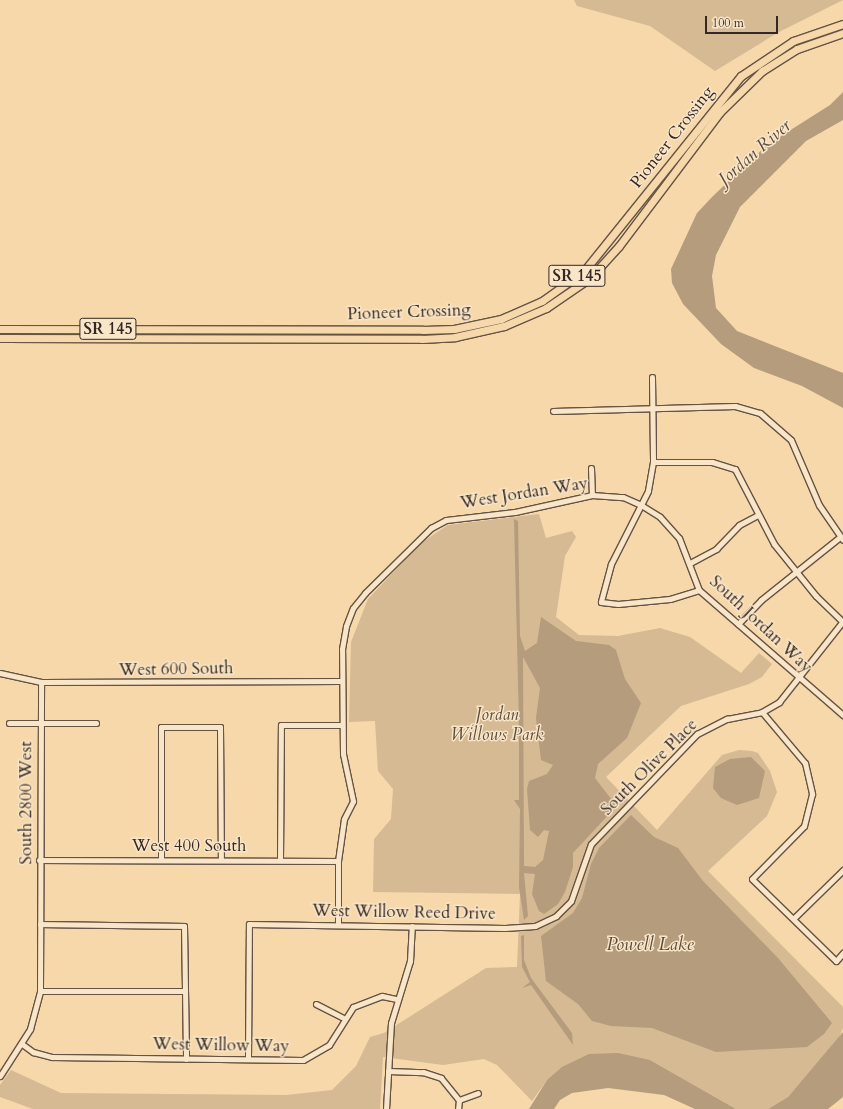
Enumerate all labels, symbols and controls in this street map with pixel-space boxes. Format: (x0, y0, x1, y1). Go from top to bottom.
scale bar (707, 8, 780, 34)
text: 100 m (712, 15, 744, 31)
street label: Pioneer Crossing (626, 82, 718, 192)
water label: Jordan River (714, 115, 796, 191)
road number: SR 145 (548, 262, 606, 290)
street label: Pioneer Crossing (347, 300, 471, 324)
road number: SR 145 (79, 315, 137, 343)
street label: West Jordan Way (459, 473, 589, 513)
street label: South Jordan Way (705, 571, 817, 677)
street label: West 600 South (119, 658, 233, 680)
park label: Jordan Willows Park (451, 705, 543, 745)
street label: South Olive Place (596, 714, 702, 820)
street label: South 2800 West (16, 741, 36, 865)
street label: West 400 South (132, 836, 246, 856)
street label: West Willow Reed Drive (312, 900, 496, 924)
water label: Powell Lake (606, 934, 694, 956)
street label: West Willow Way (152, 1034, 290, 1056)

